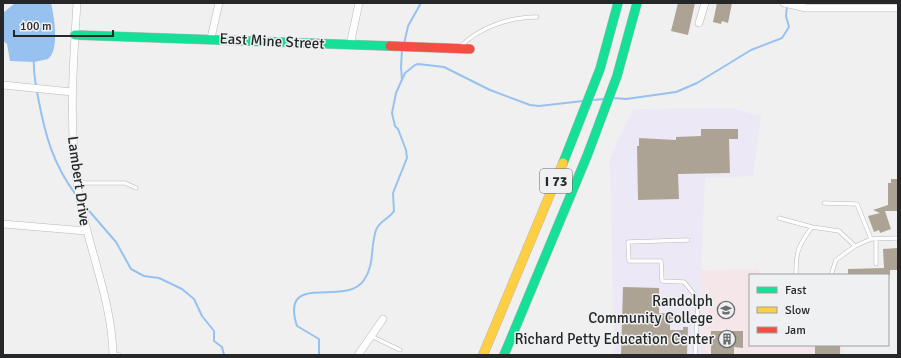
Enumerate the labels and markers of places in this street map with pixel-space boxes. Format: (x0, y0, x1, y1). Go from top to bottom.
place label: Randolph Community College (588, 292, 713, 327)
school or university icon: Randolph Community College (716, 300, 736, 320)
building icon: Richard Petty Education Center (717, 329, 737, 349)
place label: Richard Petty Education Center (515, 330, 714, 348)

